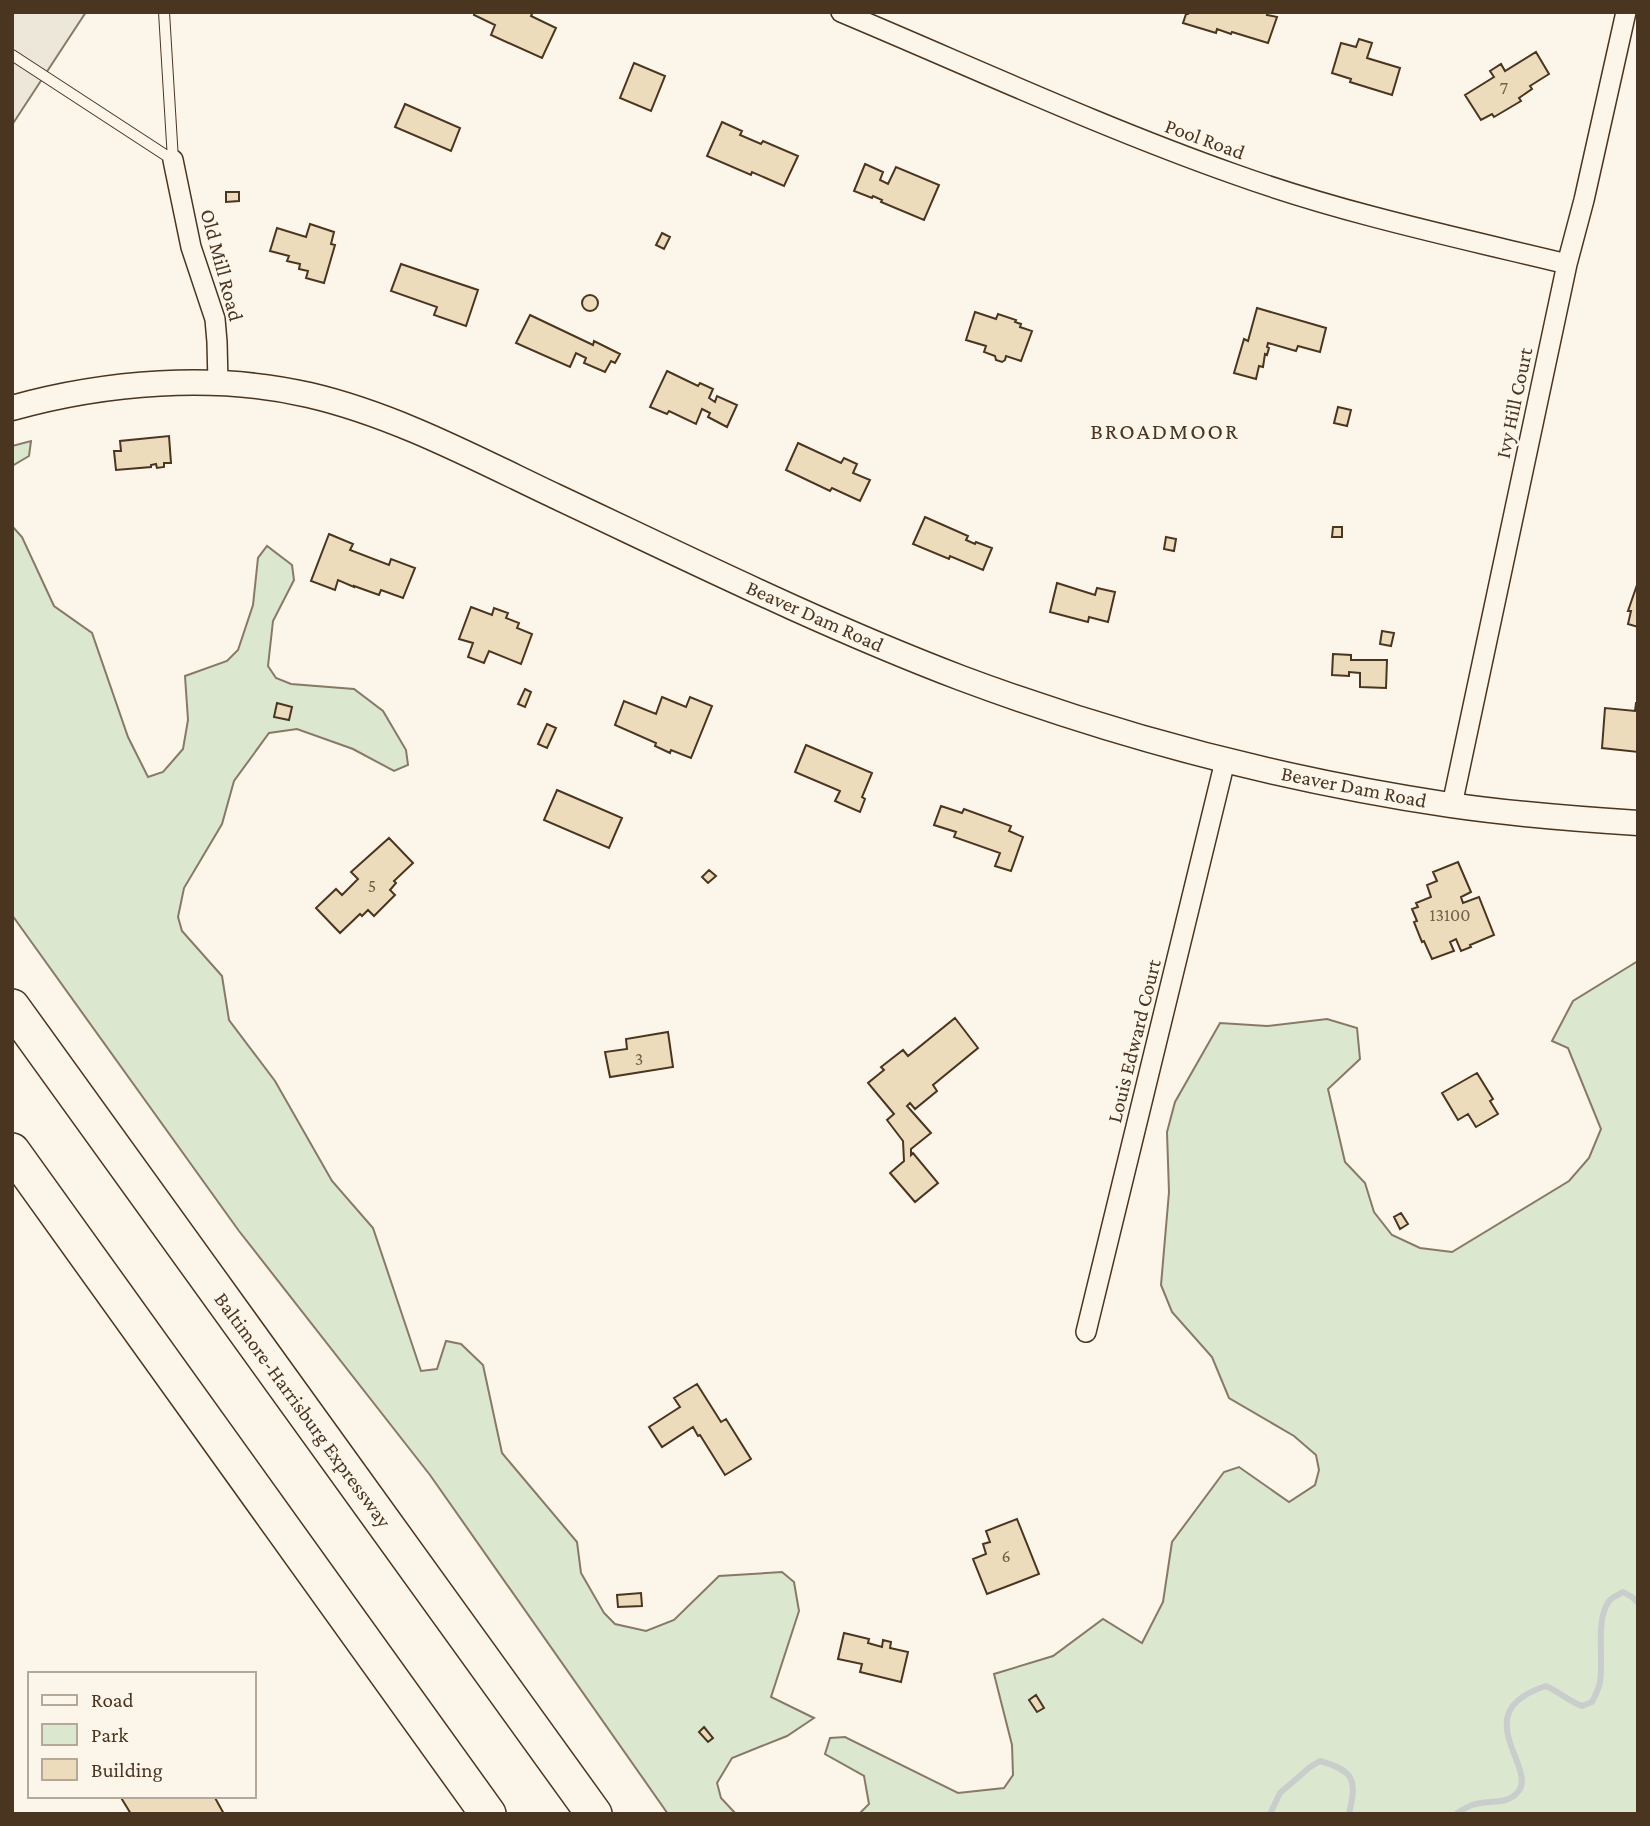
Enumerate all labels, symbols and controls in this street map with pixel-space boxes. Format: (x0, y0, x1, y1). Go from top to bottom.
house number: 7 (1500, 78, 1508, 98)
street label: Pool Road (1162, 114, 1248, 164)
street label: Old Mill Road (196, 206, 248, 324)
street label: Ivy Hill Court (1491, 345, 1538, 460)
district label: BROADMOOR (1090, 418, 1240, 444)
street label: Beaver Dam Road (743, 575, 887, 657)
street label: Beaver Dam Road (1279, 761, 1429, 813)
house number: 5 (368, 876, 376, 896)
house number: 13100 (1430, 905, 1470, 925)
street label: Louis Edward Court (1102, 956, 1166, 1125)
house number: 3 (635, 1049, 643, 1069)
street label: Baltimore-Harrisburg Expressway (210, 1288, 397, 1533)
house number: 6 (1001, 1546, 1011, 1566)
legend (28, 1672, 256, 1798)
text: Road (91, 1688, 134, 1712)
text: Park (91, 1723, 128, 1747)
text: Building (91, 1758, 163, 1782)

